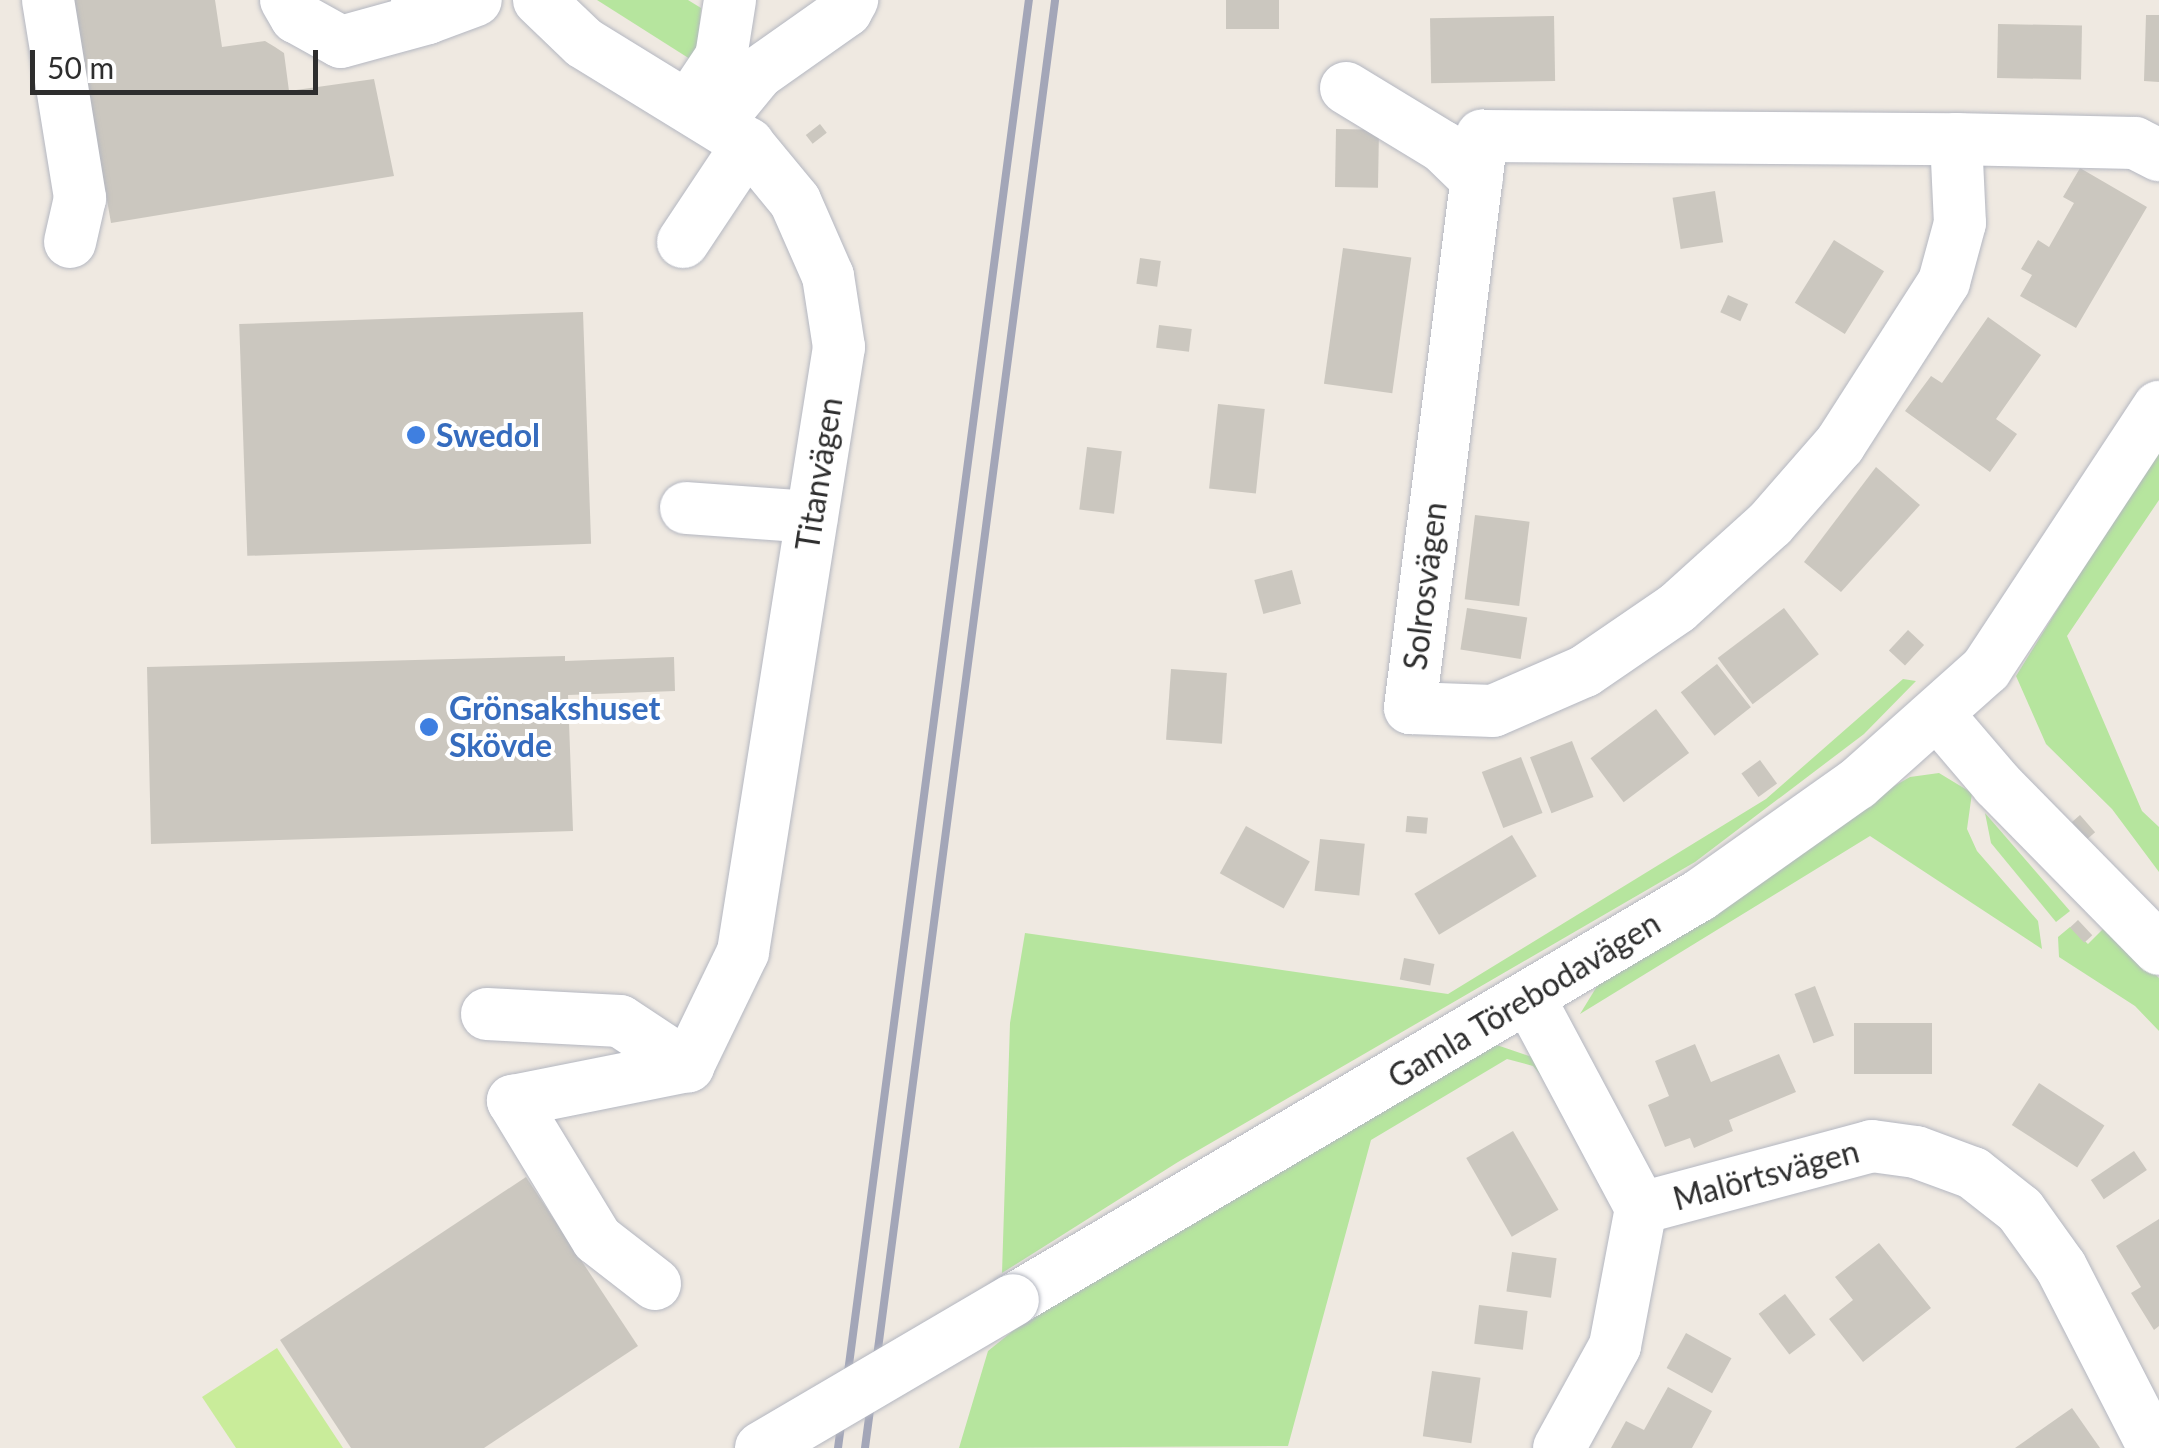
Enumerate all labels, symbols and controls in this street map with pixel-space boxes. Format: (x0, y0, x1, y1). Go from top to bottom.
scale bar (35, 30, 322, 92)
text: 50 m (47, 49, 114, 85)
street label: Titanvägen (788, 395, 850, 553)
place label: Swedol (436, 416, 540, 454)
marker: Swedol (405, 424, 427, 446)
street label: Solrosvägen (1396, 500, 1454, 672)
place label: Grönsakshuset Skövde (449, 690, 660, 765)
marker: Grönsakshuset Skövde (418, 716, 440, 738)
street label: Gamla Törebodavägen (1381, 903, 1667, 1097)
street label: Malörtsvägen (1669, 1132, 1863, 1218)

